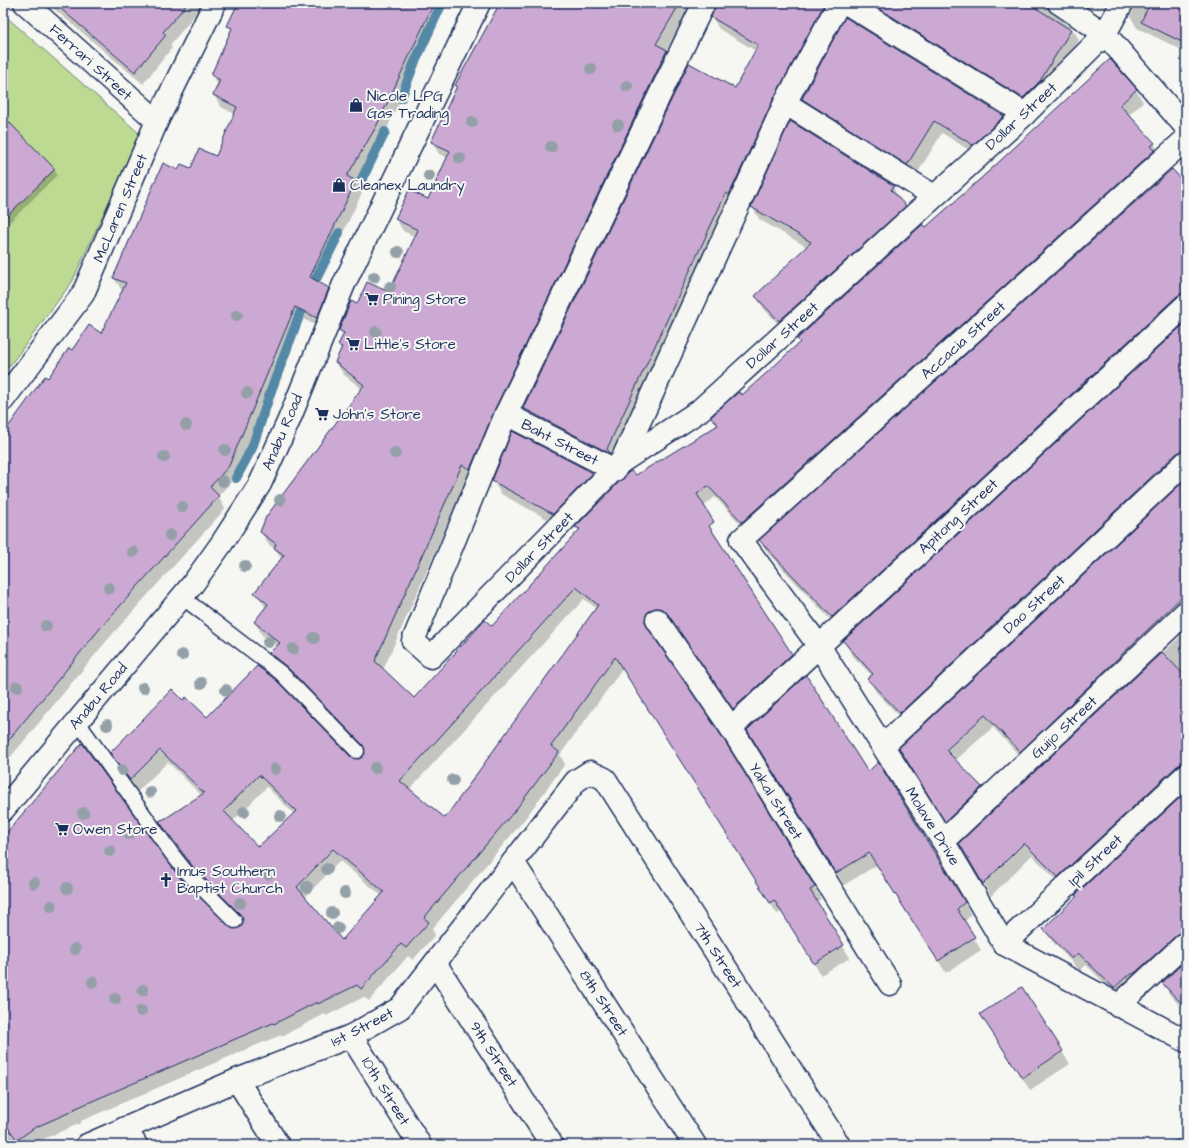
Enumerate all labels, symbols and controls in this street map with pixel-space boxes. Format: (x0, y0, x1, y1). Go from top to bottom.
street label: Ferrari Street (44, 19, 137, 105)
street label: Dollar Street (981, 78, 1062, 155)
place label: Nicole LPG Gas Trading (367, 86, 449, 125)
shop icon: Nicole LPG Gas Trading (348, 97, 364, 113)
street label: McLaren Street (88, 151, 153, 266)
place label: Cleanex Laundry (350, 175, 465, 197)
shop icon: Cleanex Laundry (331, 177, 347, 193)
place label: Pining Store (383, 289, 466, 311)
supermarket icon: Pining Store (364, 291, 380, 307)
street label: Accacia Street (916, 296, 1010, 384)
street label: Dollar Street (741, 297, 823, 374)
place label: Little's Store (364, 334, 456, 355)
supermarket icon: Little's Store (345, 336, 361, 352)
street label: Anabu Road (257, 390, 308, 474)
place label: John's Store (333, 404, 421, 425)
supermarket icon: John's Store (314, 406, 330, 422)
street label: Baht Street (518, 414, 602, 471)
street label: Apitong Street (914, 474, 1004, 560)
street label: Dollar Street (500, 507, 579, 587)
street label: Dao Street (999, 570, 1070, 639)
street label: Anabu Road (64, 658, 133, 734)
street label: Guijo Street (1027, 691, 1102, 764)
street label: Yakal Street (744, 759, 808, 844)
street label: Molave Drive (900, 783, 965, 870)
place label: Owen Store (73, 819, 157, 840)
supermarket icon: Owen Store (54, 821, 70, 837)
street label: Ipil Street (1063, 830, 1127, 891)
place label: Imus Southern Baptist Church (177, 861, 283, 899)
church icon: Imus Southern Baptist Church (158, 872, 174, 888)
street label: 7th Street (688, 918, 747, 992)
street label: 8th Street (574, 966, 633, 1041)
street label: 1st Street (327, 1003, 397, 1052)
street label: 9th Street (465, 1017, 523, 1091)
street label: 10th Street (356, 1053, 415, 1130)

